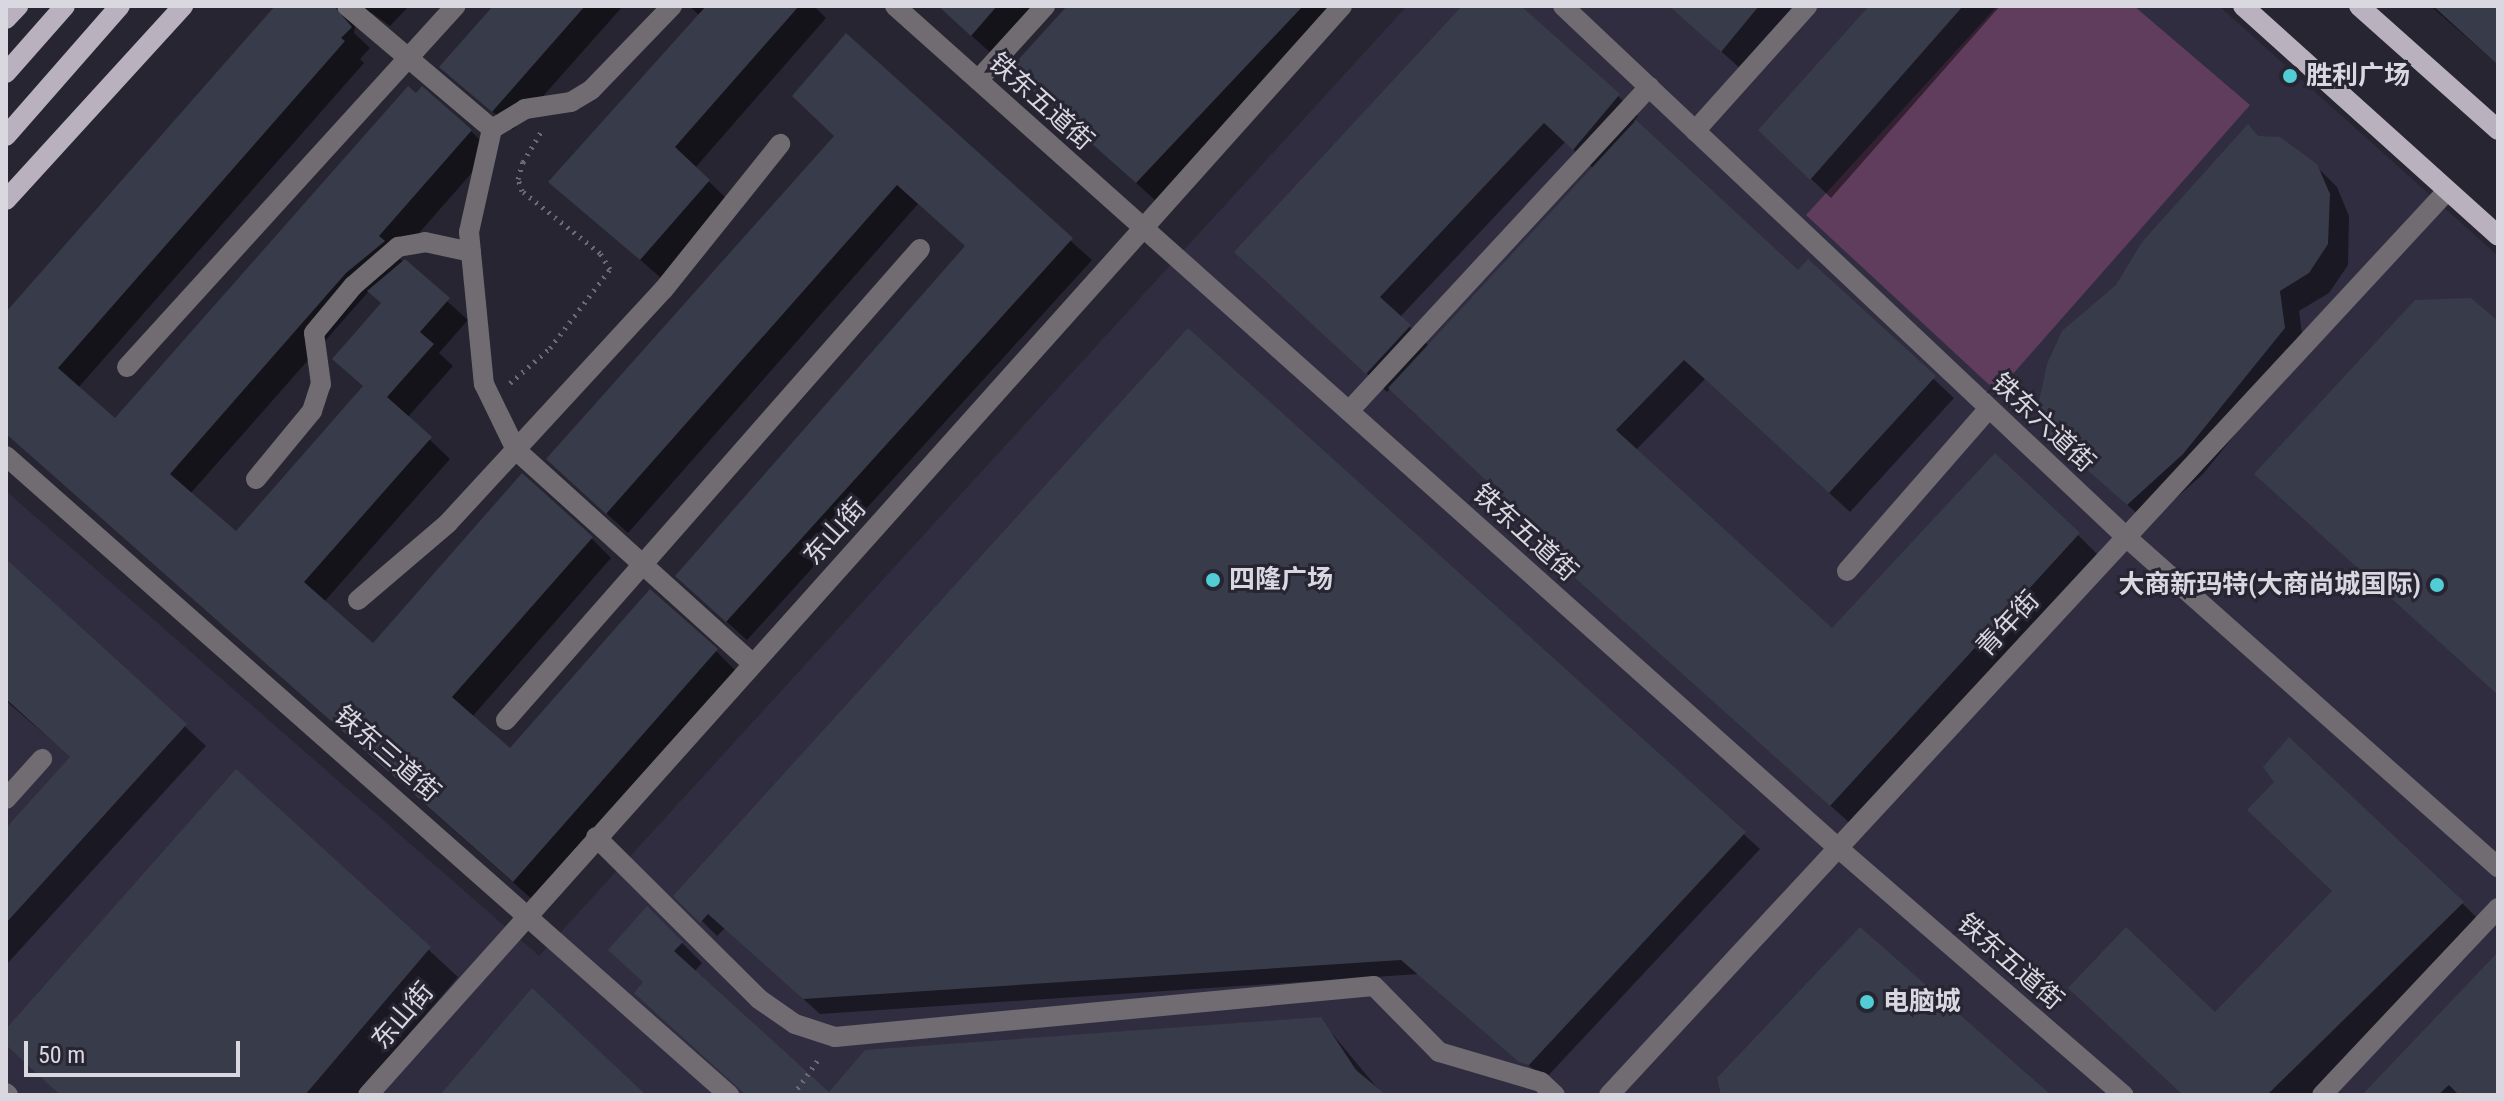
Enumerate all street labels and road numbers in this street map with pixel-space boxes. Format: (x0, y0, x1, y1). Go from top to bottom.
street label: 铁东五道街 (982, 47, 1100, 157)
street label: 铁东六道街 (1985, 367, 2101, 479)
street label: 铁东五道街 (1466, 478, 1584, 588)
street label: 东山街 (797, 493, 873, 571)
street label: 青年街 (1970, 585, 2046, 663)
street label: 铁东三道街 (328, 700, 446, 808)
street label: 铁东五道街 (1951, 908, 2069, 1016)
street label: 东山街 (366, 976, 440, 1056)

